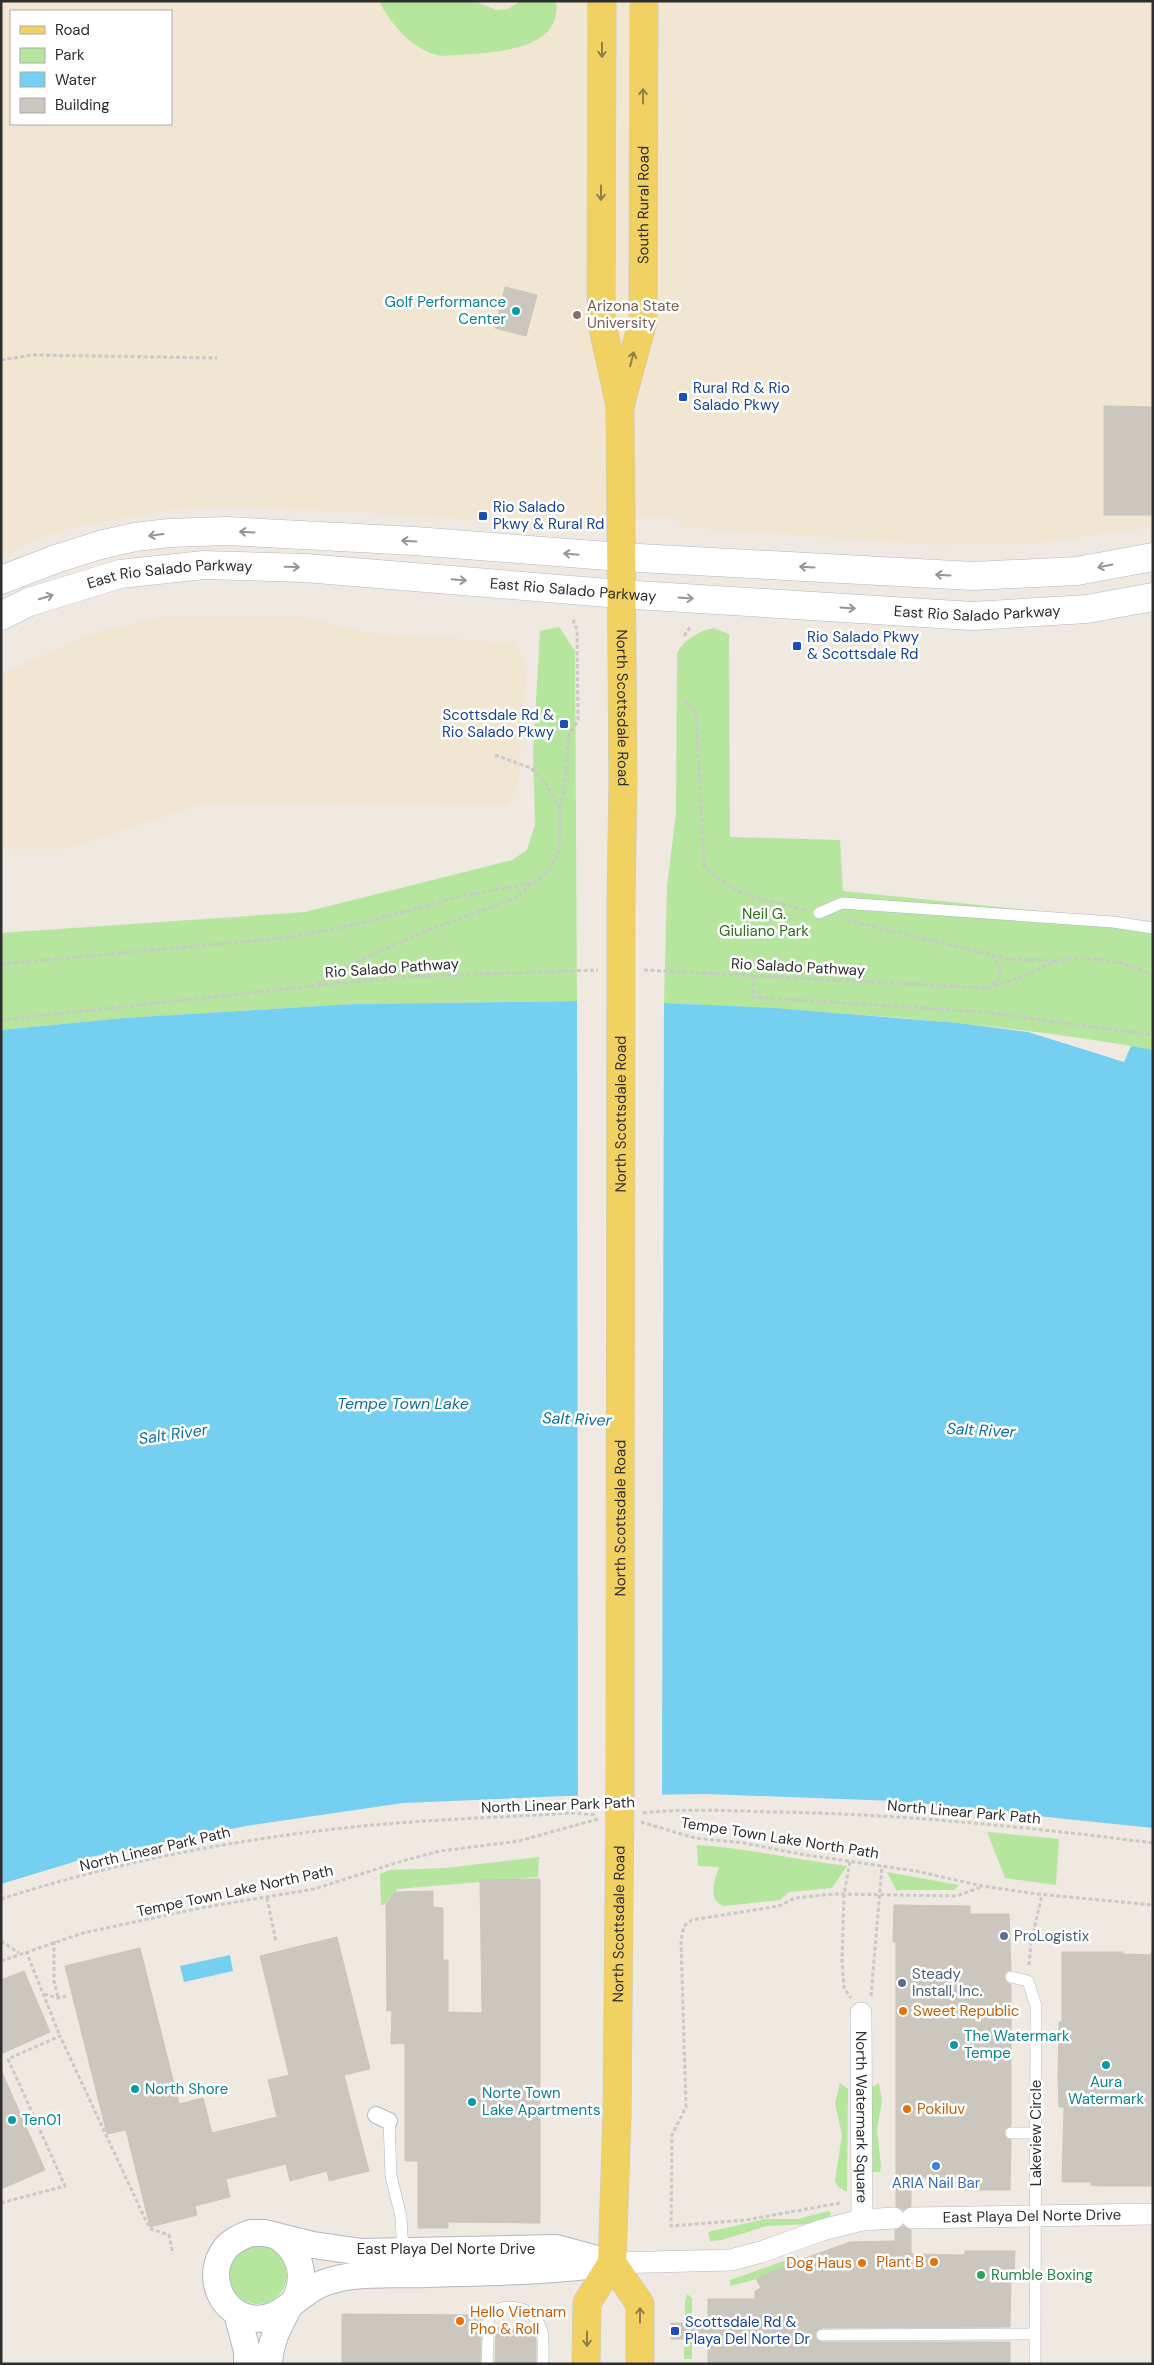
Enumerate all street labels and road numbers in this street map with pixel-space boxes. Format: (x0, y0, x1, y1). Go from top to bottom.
street label: South Rural Road (633, 146, 654, 264)
street label: East Rio Salado Parkway (85, 555, 253, 594)
street label: East Rio Salado Parkway (489, 573, 658, 606)
street label: East Rio Salado Parkway (893, 601, 1062, 626)
street label: North Scottsdale Road (612, 629, 633, 787)
street label: Rio Salado Pathway (324, 953, 460, 983)
street label: Rio Salado Pathway (730, 953, 866, 981)
street label: North Scottsdale Road (611, 1035, 631, 1193)
street label: North Scottsdale Road (610, 1439, 630, 1597)
street label: North Linear Park Path (481, 1792, 635, 1818)
street label: North Linear Park Path (886, 1795, 1042, 1829)
street label: Tempe Town Lake North Path (680, 1812, 880, 1864)
street label: North Linear Park Path (78, 1822, 232, 1876)
street label: North Scottsdale Road (608, 1845, 630, 2003)
street label: Tempe Town Lake North Path (135, 1860, 335, 1922)
street label: North Watermark Square (851, 2031, 872, 2203)
street label: Lakeview Circle (1026, 2080, 1046, 2186)
street label: East Playa Del Norte Drive (943, 2205, 1121, 2227)
street label: East Playa Del Norte Drive (357, 2239, 535, 2259)

